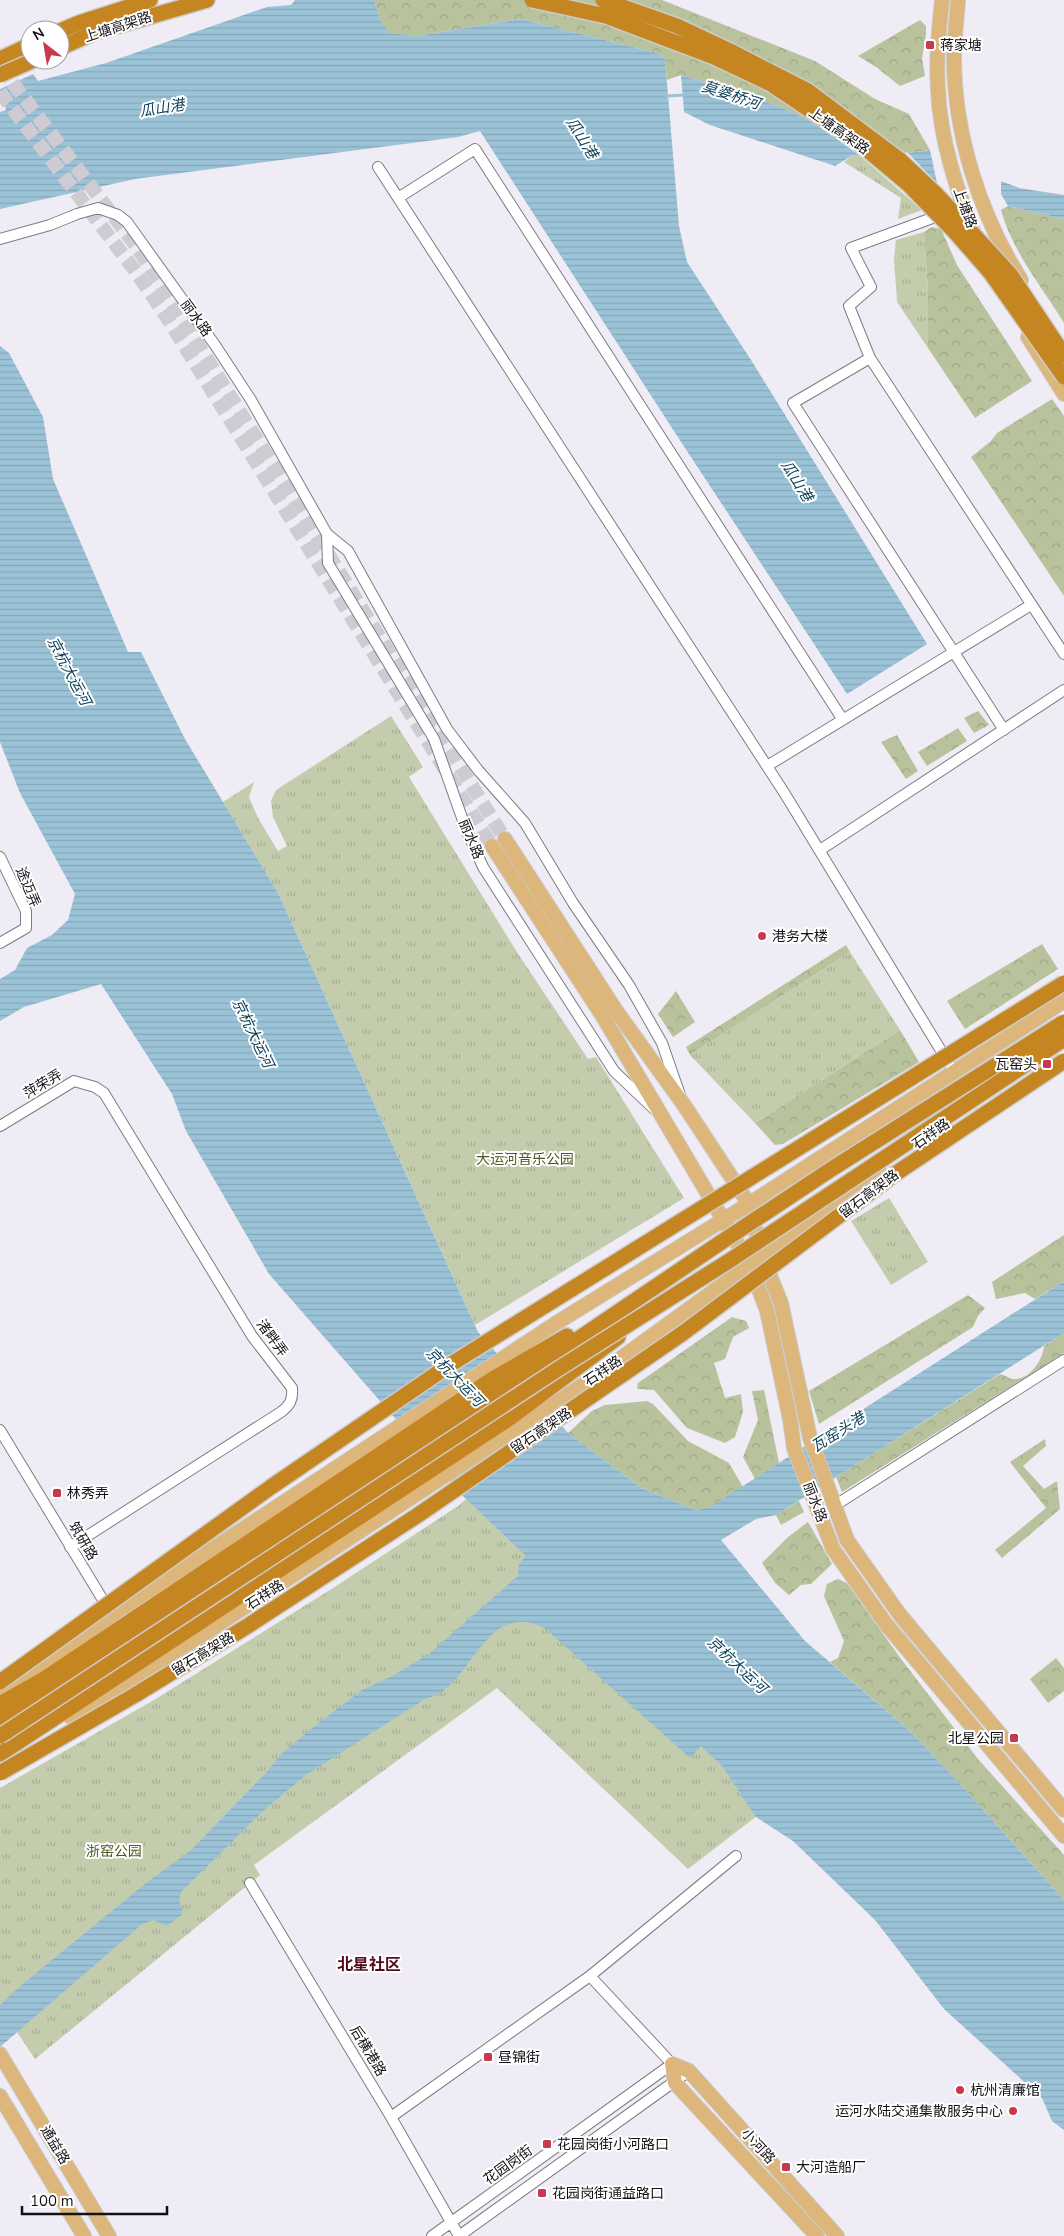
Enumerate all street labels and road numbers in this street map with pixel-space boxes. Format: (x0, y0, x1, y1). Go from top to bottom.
street label: 上塘高架路 (82, 7, 154, 47)
street label: 上塘高架路 (805, 103, 873, 159)
street label: 上塘路 (949, 185, 981, 231)
street label: 丽水路 (176, 295, 216, 341)
street label: 丽水路 (454, 816, 488, 862)
street label: 途迈弄 (11, 864, 45, 910)
street label: 萍荣弄 (20, 1065, 66, 1103)
street label: 石祥路 (908, 1114, 954, 1154)
street label: 留石高架路 (835, 1165, 903, 1223)
street label: 渚畔弄 (252, 1315, 292, 1361)
street label: 石祥路 (580, 1351, 626, 1391)
street label: 留石高架路 (507, 1404, 575, 1458)
street label: 丽水路 (799, 1479, 831, 1525)
street label: 筑研路 (64, 1518, 102, 1564)
street label: 石祥路 (242, 1576, 288, 1614)
street label: 留石高架路 (168, 1628, 238, 1680)
street label: 后横港路 (345, 2022, 391, 2080)
street label: 通益路 (36, 2122, 74, 2168)
street label: 小河路 (737, 2124, 779, 2168)
street label: 花园岗街 (480, 2141, 536, 2189)

